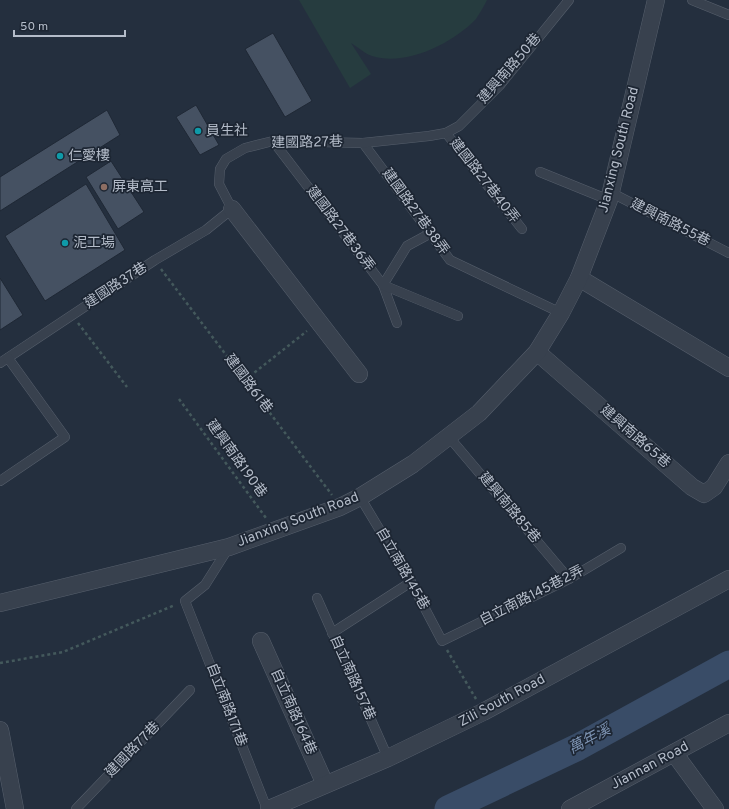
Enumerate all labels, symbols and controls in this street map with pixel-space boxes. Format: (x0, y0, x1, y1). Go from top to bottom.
scale bar (14, 12, 125, 38)
text: 50 m (20, 19, 48, 35)
street label: 建興南路50巷 (475, 30, 545, 108)
street label: Jianxing South Road (595, 85, 643, 215)
place label: 員生社 (206, 123, 248, 140)
marker: 員生社 (193, 126, 203, 136)
street label: 建國路27巷 (271, 134, 343, 152)
street label: 建國路27巷40弄 (445, 135, 523, 227)
place label: 仁愛樓 (68, 148, 110, 165)
marker: 仁愛樓 (55, 151, 65, 161)
street label: 建國路27巷38弄 (378, 165, 452, 259)
place label: 屏東高工 (112, 179, 168, 196)
marker: 屏東高工 (99, 182, 109, 192)
street label: 建國路27巷36弄 (302, 183, 378, 275)
street label: 建興南路55巷 (627, 196, 713, 250)
place label: 泥工場 (73, 235, 115, 252)
marker: 泥工場 (60, 238, 70, 248)
street label: 建國路37巷 (81, 259, 151, 313)
street label: 建國路61巷 (220, 351, 276, 417)
street label: 建興南路65巷 (597, 402, 673, 472)
street label: 建興南路190巷 (202, 417, 270, 501)
street label: 建興南路85巷 (474, 469, 544, 547)
street label: Jianxing South Road (235, 489, 361, 551)
street label: 自立南路145巷 (372, 525, 432, 613)
street label: 自立南路145巷2弄 (477, 562, 587, 630)
street label: 自立南路157巷 (326, 633, 378, 723)
street label: 自立南路171巷 (202, 661, 250, 749)
street label: 自立南路164巷 (266, 666, 320, 758)
street label: Zili South Road (456, 671, 548, 731)
street label: 建國路77巷 (102, 719, 164, 781)
water label: 萬年溪 (566, 720, 616, 759)
street label: Jiannan Road (608, 738, 692, 794)

